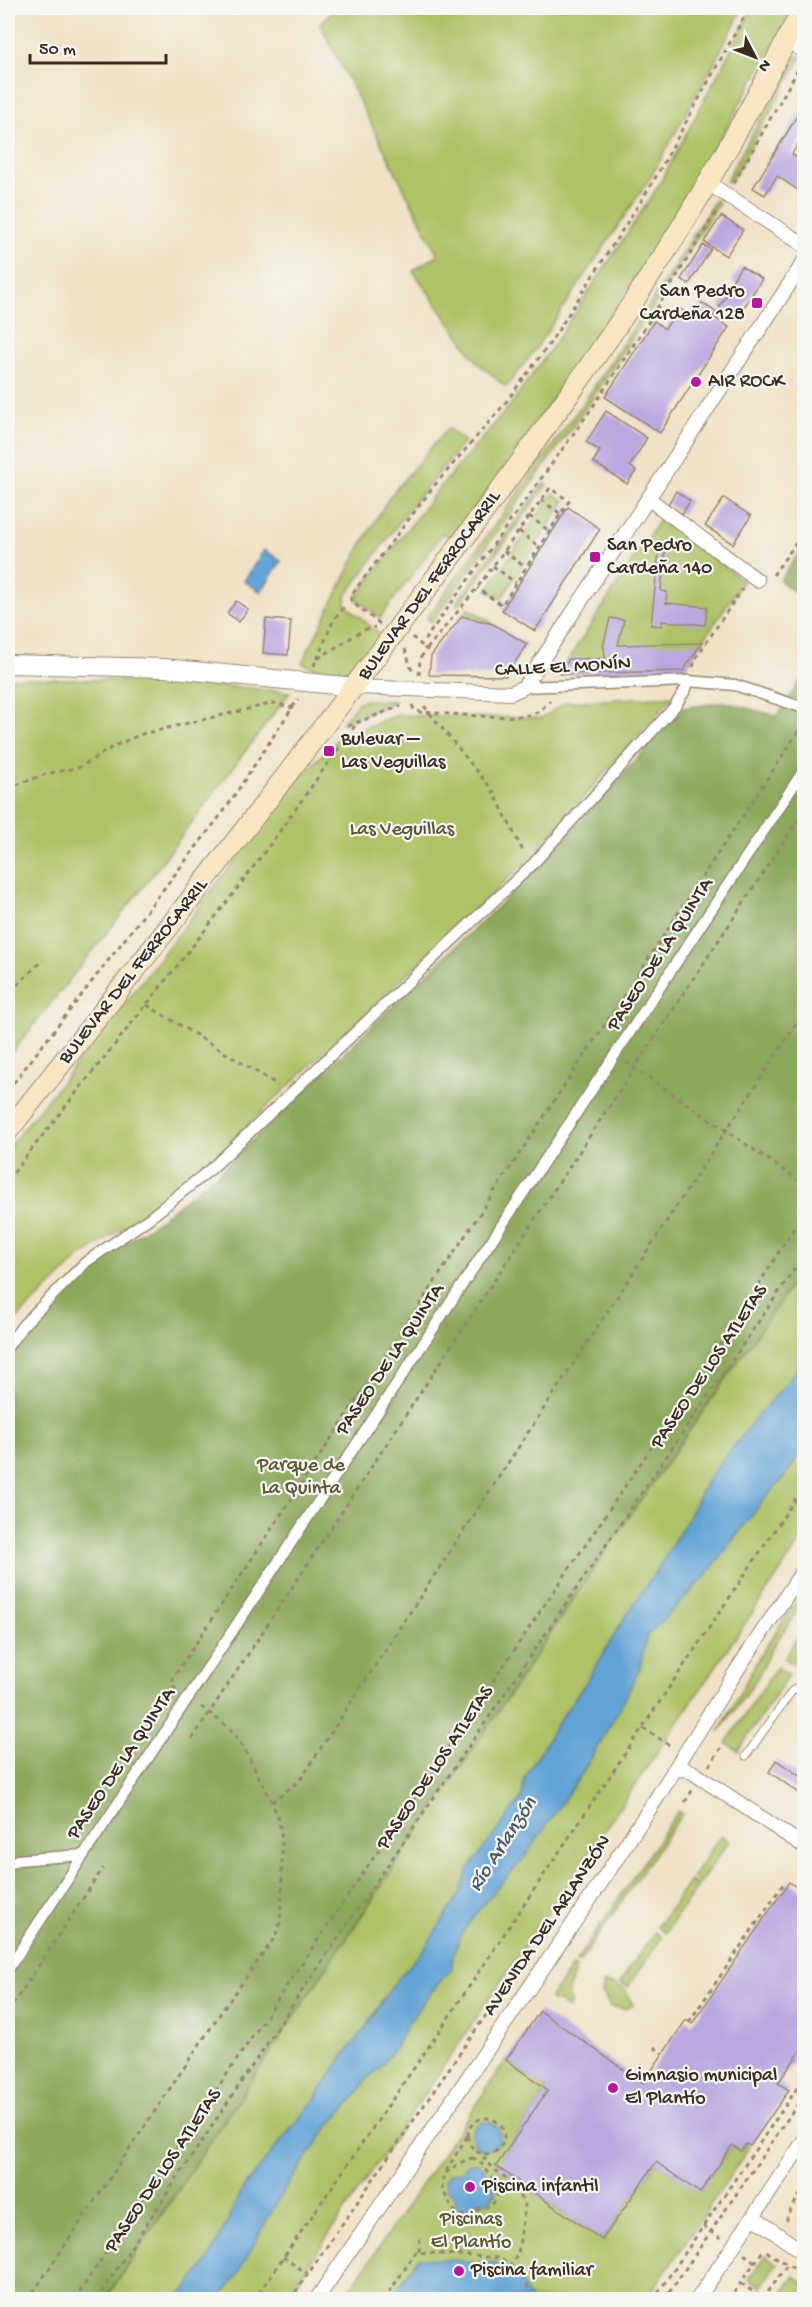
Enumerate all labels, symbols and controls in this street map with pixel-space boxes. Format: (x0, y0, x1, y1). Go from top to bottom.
scale bar (30, 27, 166, 65)
north arrow (725, 27, 785, 87)
text: 50 m (39, 40, 76, 61)
text: N (753, 54, 774, 75)
place label: San Pedro Cardeña 128 (640, 281, 745, 327)
marker: San Pedro Cardeña 128 (750, 296, 764, 310)
place label: AIR ROCK (708, 371, 786, 394)
marker: AIR ROCK (689, 375, 703, 389)
street label: BULEVAR DEL FERROCARRIL (353, 486, 507, 686)
place label: San Pedro Cardeña 140 (607, 535, 712, 581)
marker: San Pedro Cardeña 140 (588, 550, 602, 564)
street label: CALLE EL MONÍN (495, 652, 631, 683)
place label: Bulevar – Las Veguillas (340, 729, 446, 775)
marker: Bulevar – Las Veguillas (322, 744, 336, 758)
park label: Las Veguillas (350, 819, 455, 842)
street label: PASEO DE LA QUINTA (602, 873, 720, 1037)
street label: BULEVAR DEL FERROCARRIL (54, 874, 214, 1070)
street label: PASEO DE LA QUINTA (331, 1279, 451, 1441)
street label: PASEO DE LOS ATLETAS (646, 1280, 774, 1454)
park label: Parque de La Quinta (256, 1455, 346, 1501)
street label: PASEO DE LOS ATLETAS (372, 1681, 500, 1855)
street label: PASEO DE LA QUINTA (62, 1683, 182, 1845)
water label: Río Arlanzón (464, 1792, 544, 1897)
street label: AVENIDA DEL ARLANZÓN (479, 1831, 617, 2021)
place label: Gimnasio municipal El Plantío (625, 2065, 777, 2111)
marker: Gimnasio municipal El Plantío (606, 2081, 620, 2095)
street label: PASEO DE LOS ATLETAS (100, 2084, 228, 2258)
place label: Piscina infantil (481, 2176, 599, 2199)
marker: Piscina infantil (463, 2180, 477, 2194)
park label: Piscinas El Plantío (431, 2209, 511, 2255)
place label: Piscina familiar (470, 2260, 595, 2283)
marker: Piscina familiar (452, 2264, 466, 2278)

